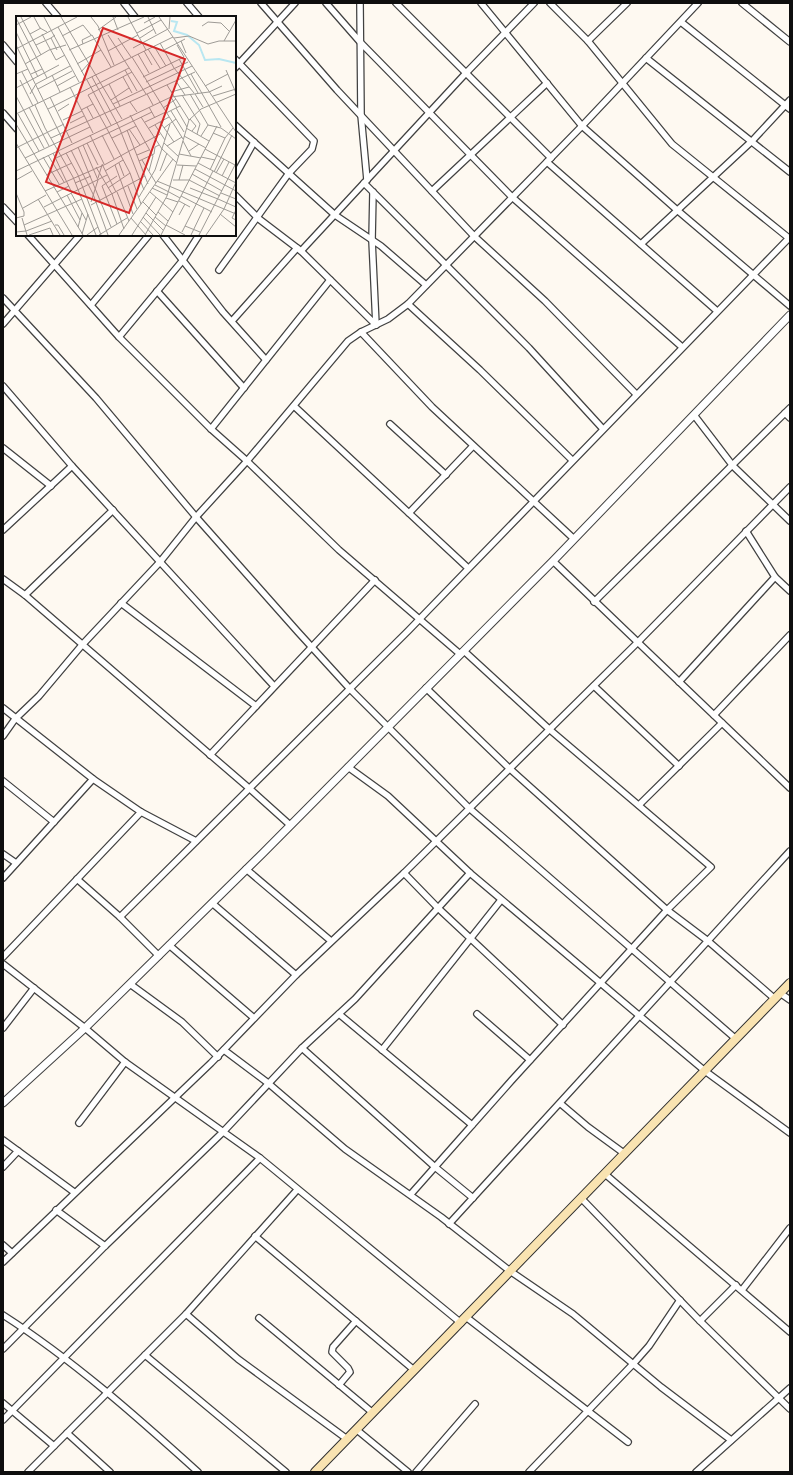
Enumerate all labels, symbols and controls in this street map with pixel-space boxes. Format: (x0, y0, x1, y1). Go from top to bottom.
inset map (16, 16, 236, 236)

